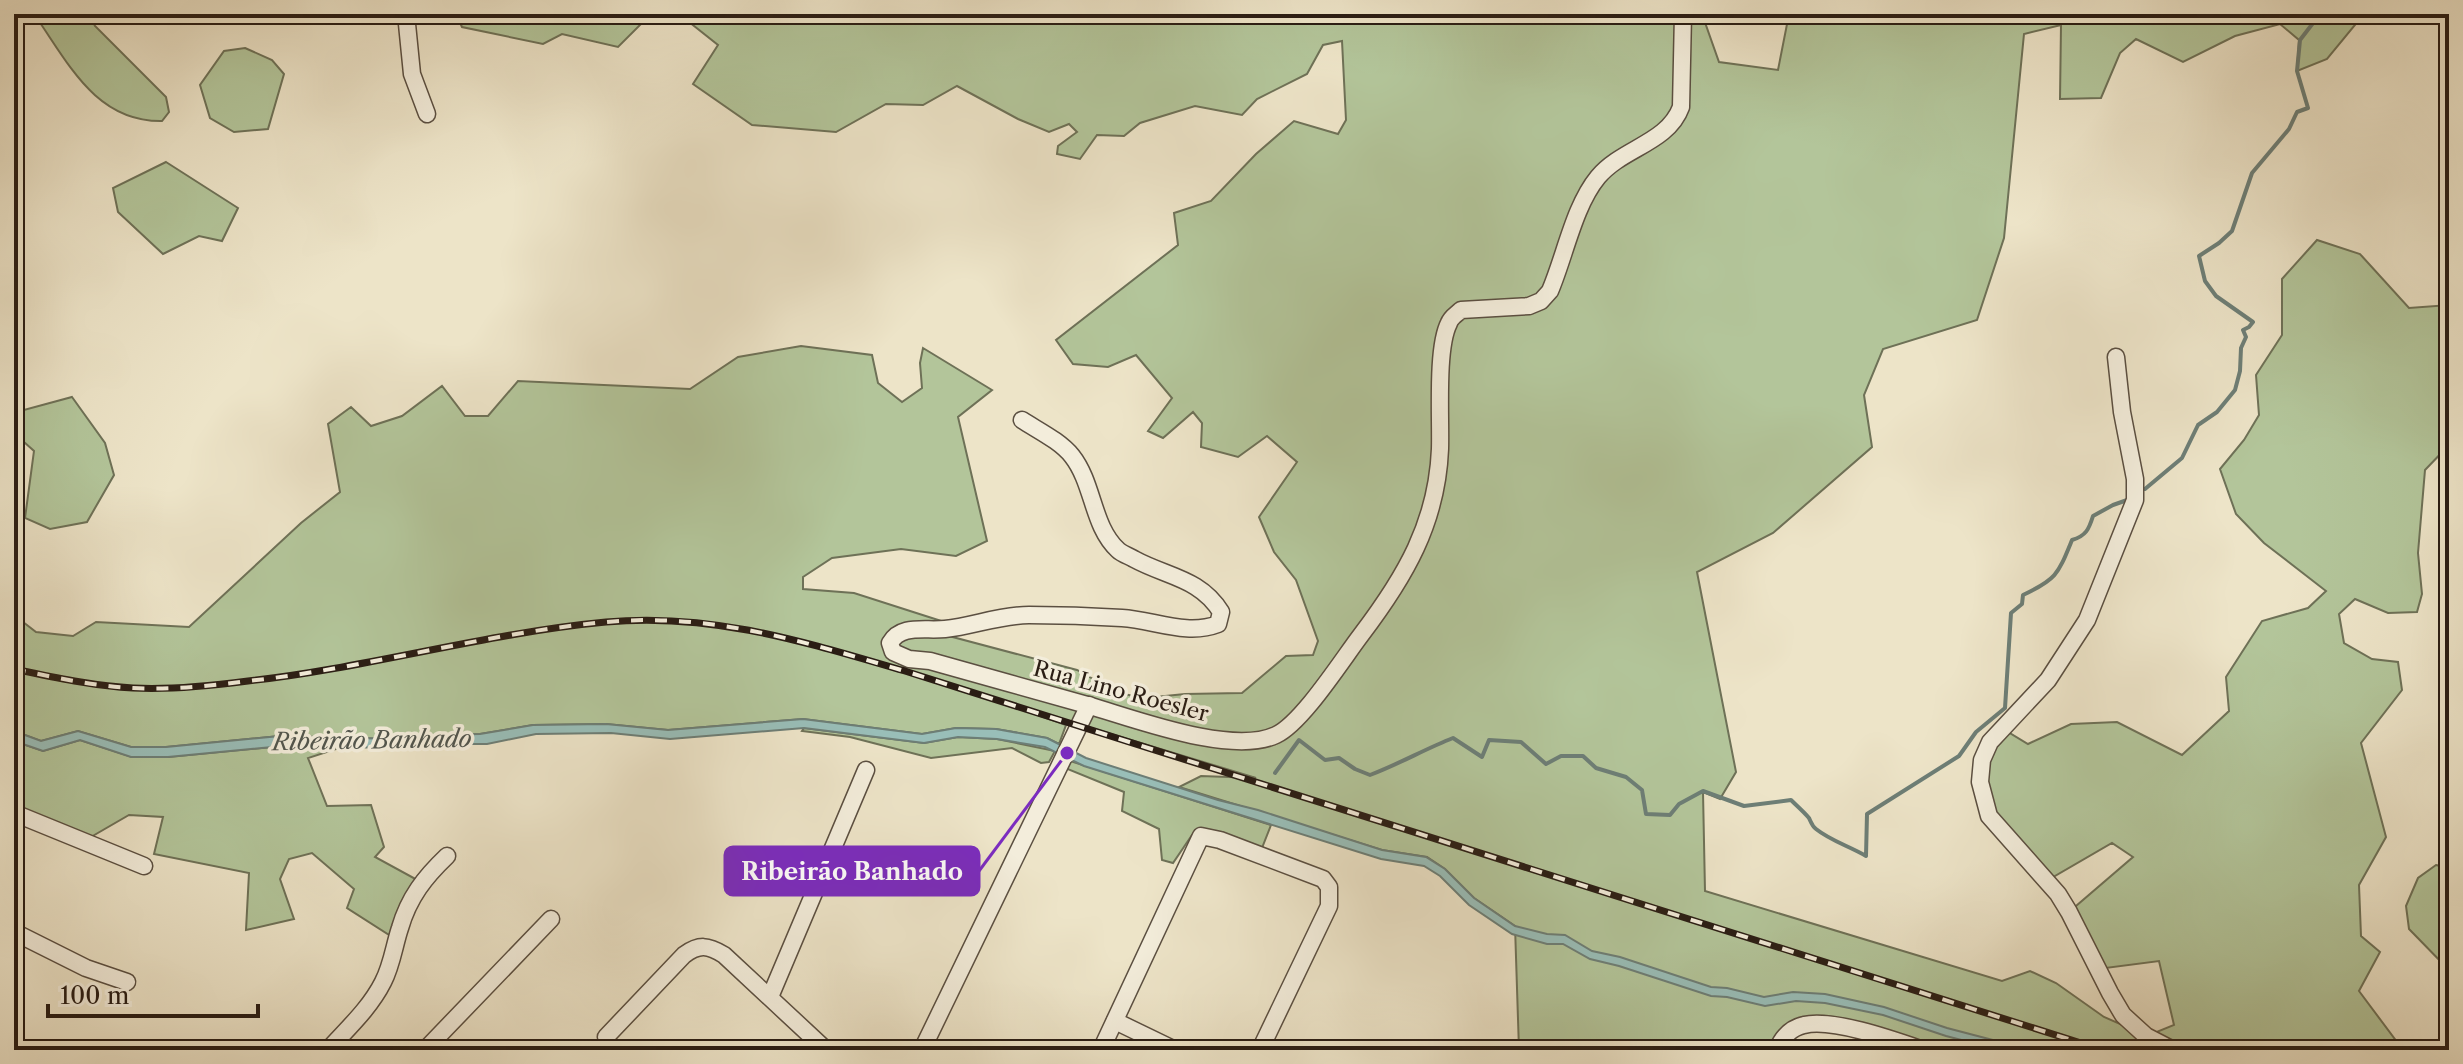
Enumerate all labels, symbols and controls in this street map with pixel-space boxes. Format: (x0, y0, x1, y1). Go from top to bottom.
street label: Rua Lino Roesler (1030, 655, 1212, 727)
water label: Ribeirão Banhado (270, 724, 472, 756)
callout: Ribeirão Banhado (725, 847, 979, 895)
text: Ribeirão Banhado (741, 857, 963, 886)
scale bar (48, 968, 258, 1018)
text: 100 m (60, 981, 129, 1010)

